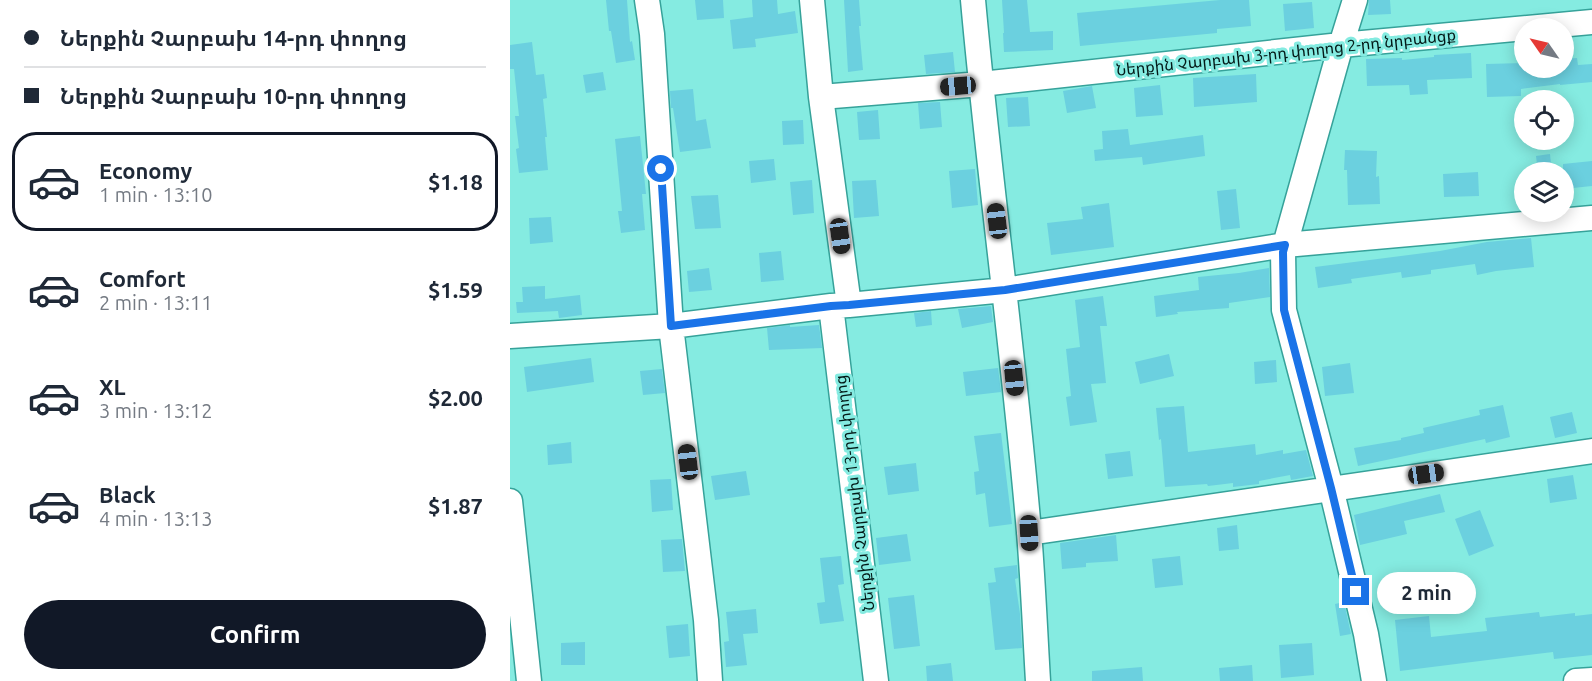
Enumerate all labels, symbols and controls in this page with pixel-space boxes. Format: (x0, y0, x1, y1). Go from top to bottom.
north arrow (1514, 18, 1574, 78)
map controls (1514, 18, 1574, 222)
text: Ներքին Չարբախ 14-րդ փողոց (60, 25, 407, 50)
street label: Ներքին Չարբախ 3-րդ փողոց 2-րդ նրբանցք (1115, 25, 1457, 80)
car (939, 75, 977, 97)
text: Ներքին Չարբախ 10-րդ փողոց (60, 83, 407, 108)
button: locate (1514, 90, 1574, 150)
icon: car (27, 155, 81, 209)
route start (647, 155, 674, 182)
text: Economy (99, 158, 192, 183)
button: layers (1514, 162, 1574, 222)
text: $1.18 (428, 169, 483, 194)
text: 1 min · 13:10 (99, 183, 213, 206)
car (986, 202, 1008, 240)
car (829, 217, 851, 255)
icon: car (27, 263, 81, 317)
text: Comfort (99, 266, 186, 291)
text: $1.59 (428, 277, 483, 302)
text: 2 min · 13:11 (99, 291, 213, 314)
car (1003, 359, 1025, 397)
icon: car (27, 371, 81, 425)
text: XL (99, 374, 126, 399)
street label: Ներքին Չարբախ 13-րդ փողոց (831, 374, 878, 612)
text: $2.00 (428, 385, 483, 410)
text: 3 min · 13:12 (99, 399, 213, 422)
car (677, 443, 699, 481)
car (1407, 463, 1445, 485)
icon: car (27, 479, 81, 533)
text: Black (99, 482, 156, 507)
text: $1.87 (428, 493, 483, 518)
text: 4 min · 13:13 (99, 507, 213, 530)
car (1019, 515, 1039, 551)
callout: 2 min (1377, 571, 1476, 613)
route end (1342, 578, 1369, 605)
text: 2 min (1401, 581, 1452, 604)
button: Confirm (24, 600, 486, 669)

